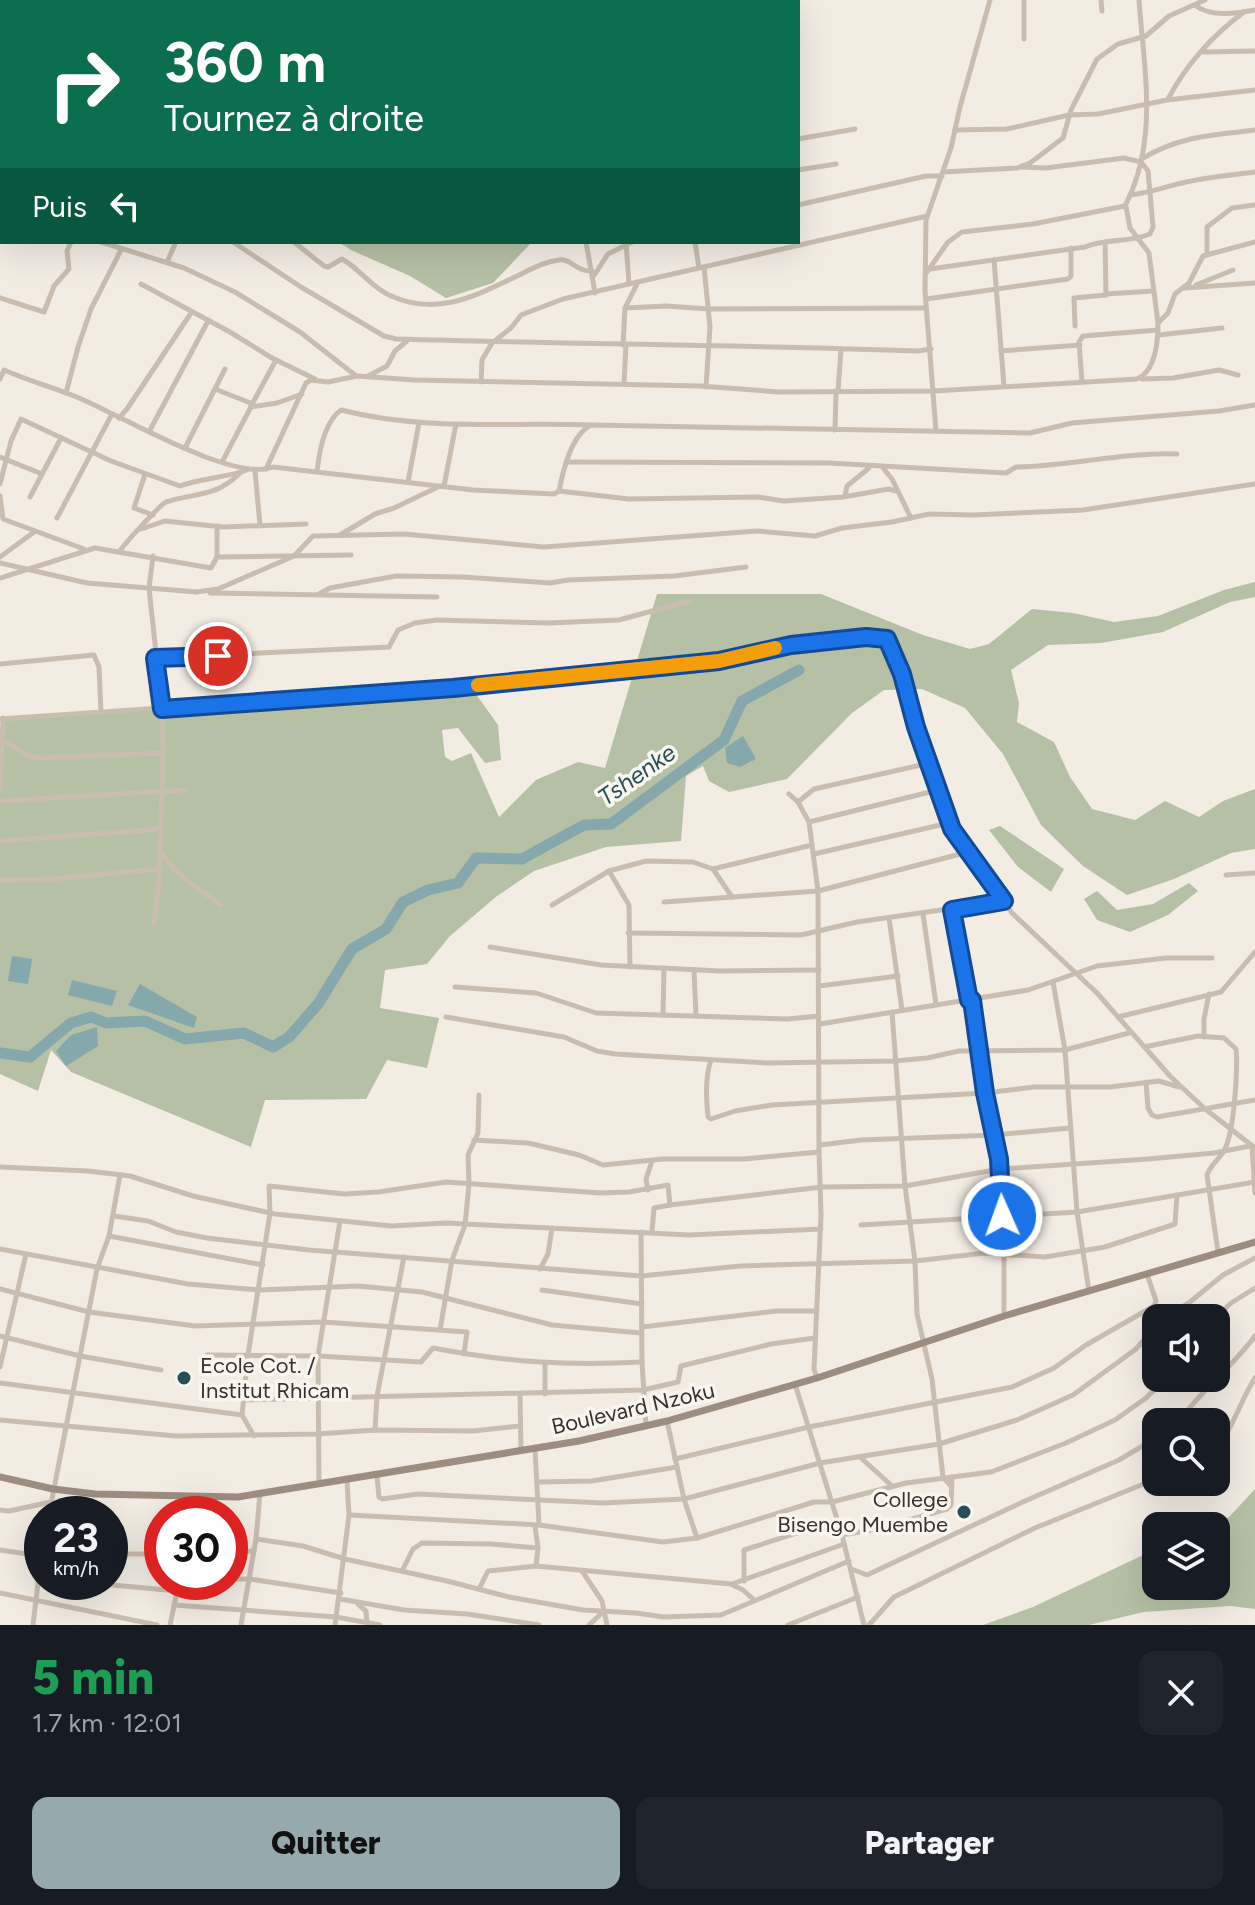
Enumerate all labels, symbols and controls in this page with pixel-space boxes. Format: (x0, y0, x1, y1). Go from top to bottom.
text: 360 m (164, 29, 326, 96)
icon: right (32, 32, 136, 136)
text: Tournez à droite (164, 97, 424, 140)
icon: left (103, 184, 147, 228)
text: Puis (32, 188, 87, 225)
pin (184, 622, 252, 690)
icon: arrive (196, 634, 240, 678)
water label: Tshenke (592, 738, 681, 812)
position arrow (960, 1174, 1044, 1258)
map controls (1142, 1304, 1230, 1600)
button: sound (1142, 1304, 1230, 1392)
place label: Ecole Cot. / Institut Rhicam (200, 1352, 349, 1404)
marker: Ecole Cot. / Institut Rhicam (175, 1369, 193, 1387)
street label: Boulevard Nzoku (549, 1377, 717, 1440)
button: search (1142, 1408, 1230, 1496)
place label: College Bisengo Muembe (777, 1486, 948, 1538)
speed limit sign: 30 (144, 1496, 248, 1600)
marker: College Bisengo Muembe (955, 1503, 973, 1521)
button: layers (1142, 1512, 1230, 1600)
text: 23 (53, 1514, 99, 1562)
text: km/h (53, 1556, 99, 1580)
text: 5 min (32, 1648, 154, 1706)
button: close (1139, 1651, 1223, 1735)
text: 1.7 km · 12:01 (32, 1707, 182, 1739)
button: Quitter (32, 1797, 620, 1889)
button: Partager (636, 1797, 1223, 1889)

